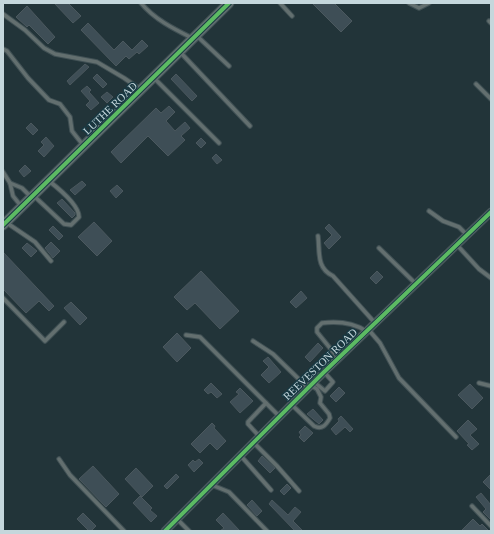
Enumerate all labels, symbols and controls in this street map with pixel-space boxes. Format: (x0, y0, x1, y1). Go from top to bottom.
street label: LUTHE ROAD (81, 79, 139, 137)
street label: REEVESTON ROAD (281, 326, 359, 402)

